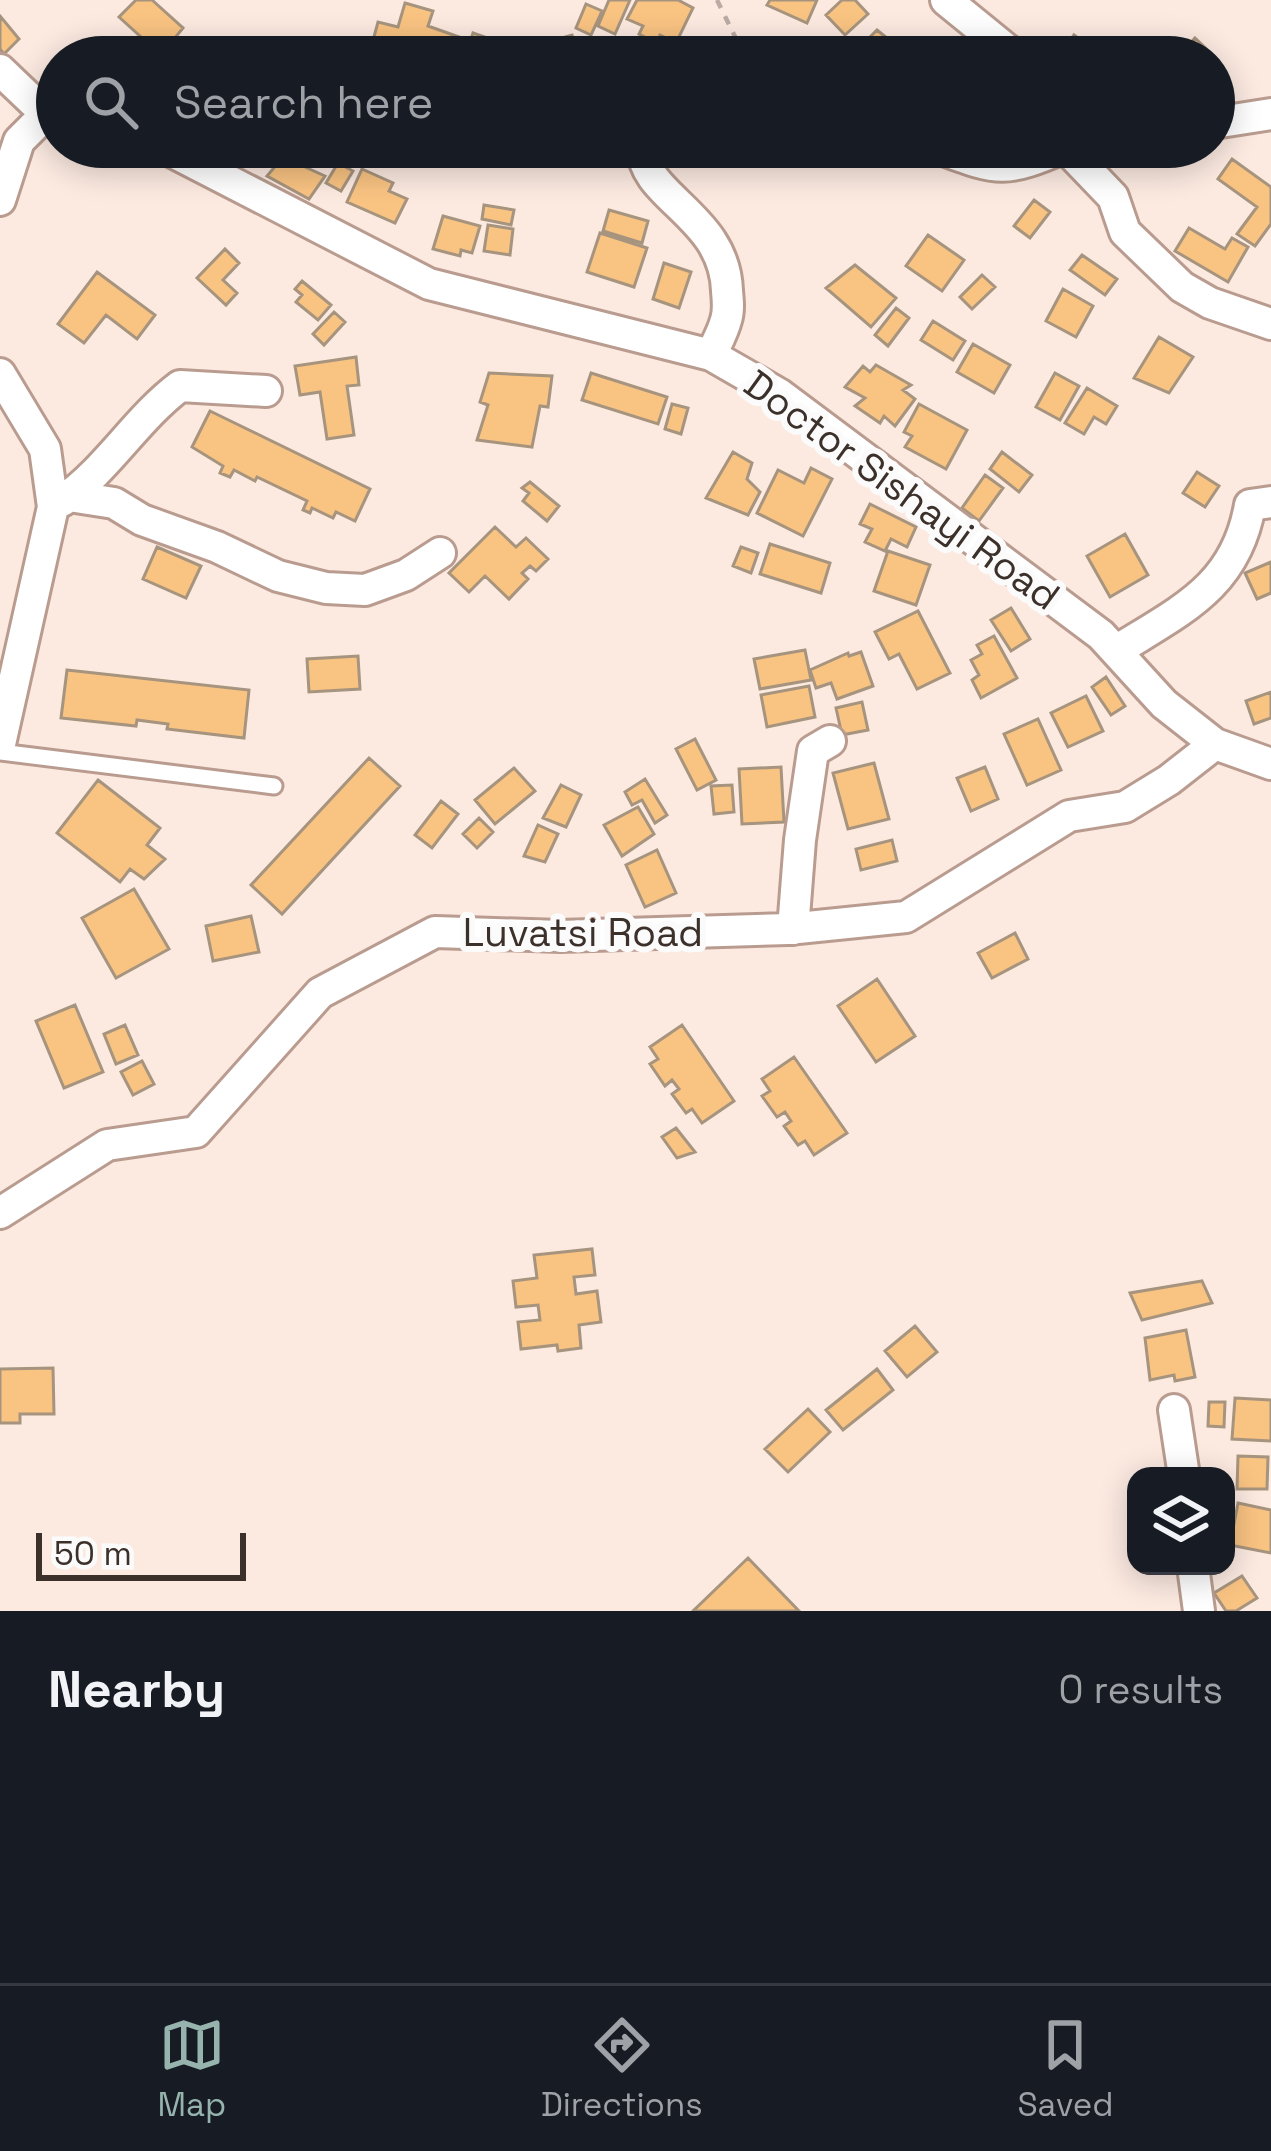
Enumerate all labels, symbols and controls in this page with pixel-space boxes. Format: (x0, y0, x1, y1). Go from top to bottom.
search box (36, 36, 1235, 168)
icon: search (78, 69, 144, 135)
text: Search here (174, 74, 433, 131)
street label: Doctor Sishayi Road (735, 359, 1069, 621)
street label: Luvatsi Road (463, 908, 703, 957)
map controls (1127, 1467, 1235, 1575)
button: layers (1127, 1467, 1235, 1575)
scale bar (36, 1527, 246, 1580)
text: 50 m (54, 1533, 132, 1575)
text: Nearby (48, 1657, 225, 1722)
text: 0 results (1058, 1665, 1223, 1714)
tab: Map (157, 2012, 226, 2126)
tab: Directions (541, 2012, 703, 2126)
tab: Saved (1017, 2012, 1114, 2126)

